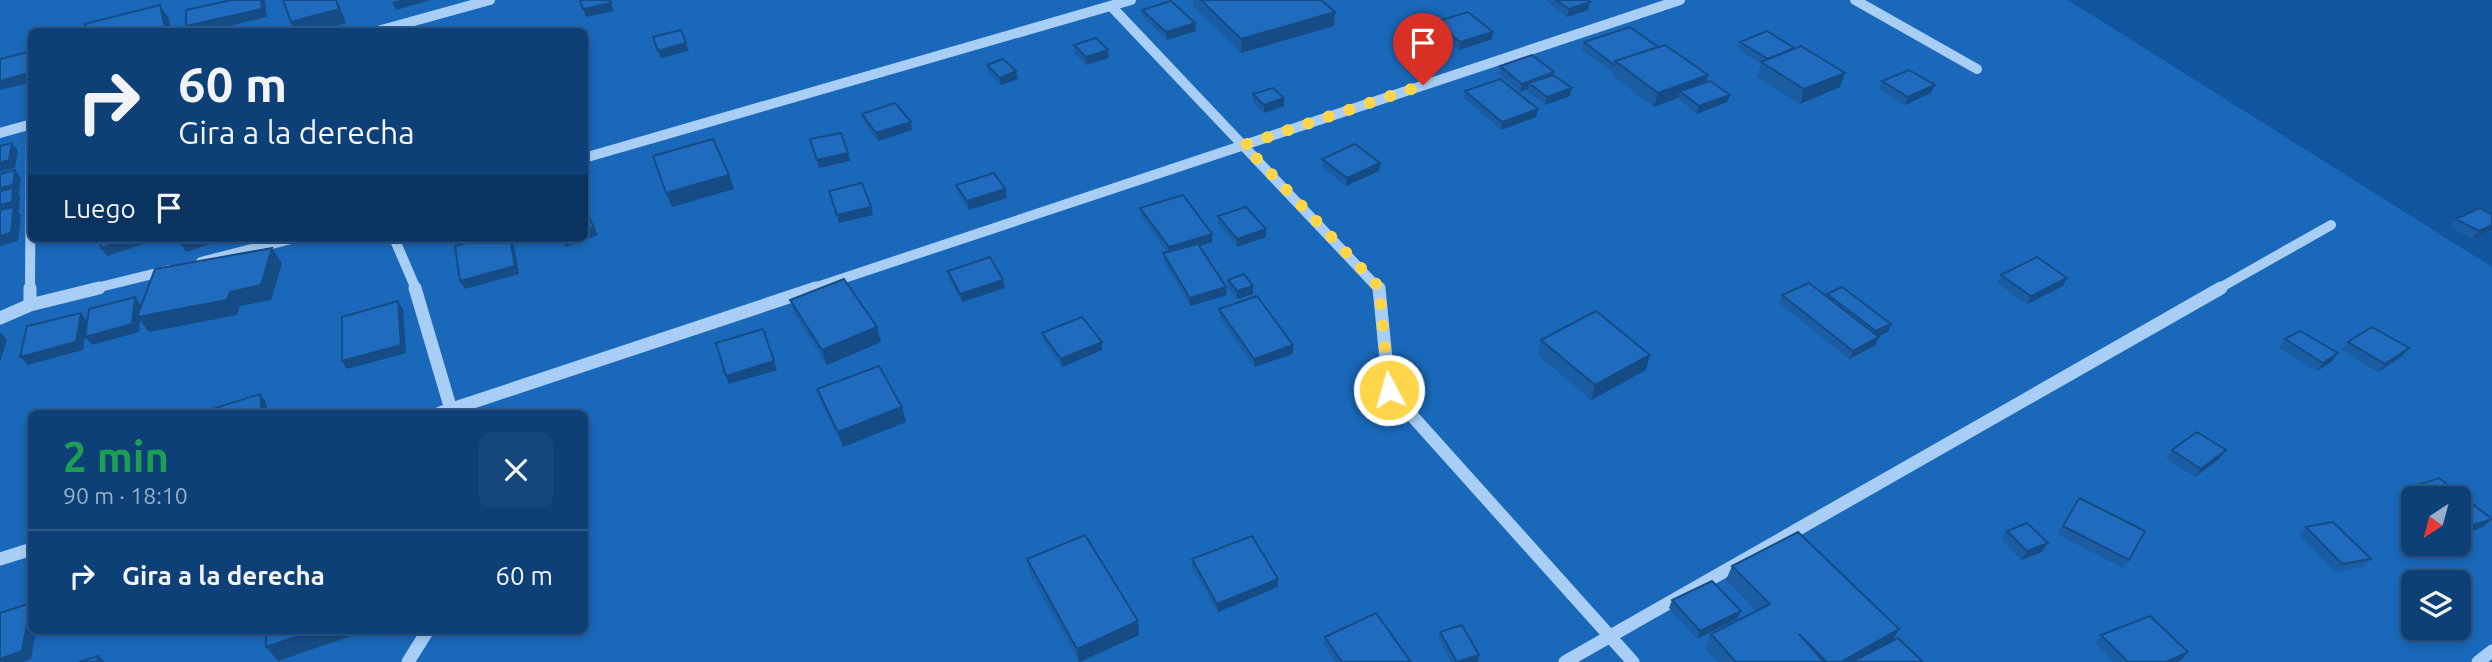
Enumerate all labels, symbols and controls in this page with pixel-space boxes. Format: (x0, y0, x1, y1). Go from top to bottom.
pin (1393, 13, 1453, 85)
icon: arrive (1404, 24, 1442, 62)
icon: right (63, 56, 154, 147)
text: 60 m (178, 56, 287, 111)
text: Gira a la derecha (178, 114, 415, 150)
icon: arrive (150, 189, 188, 227)
text: Luego (63, 194, 136, 223)
position arrow (1352, 353, 1426, 427)
text: 2 min (63, 433, 169, 480)
button: close (479, 433, 553, 507)
text: 90 m · 18:10 (63, 483, 188, 508)
north arrow (2401, 486, 2471, 556)
map controls (2401, 486, 2471, 640)
icon: right (63, 557, 101, 595)
text: Gira a la derecha (122, 561, 325, 590)
text: 60 m (495, 561, 553, 590)
button: layers (2401, 570, 2471, 640)

